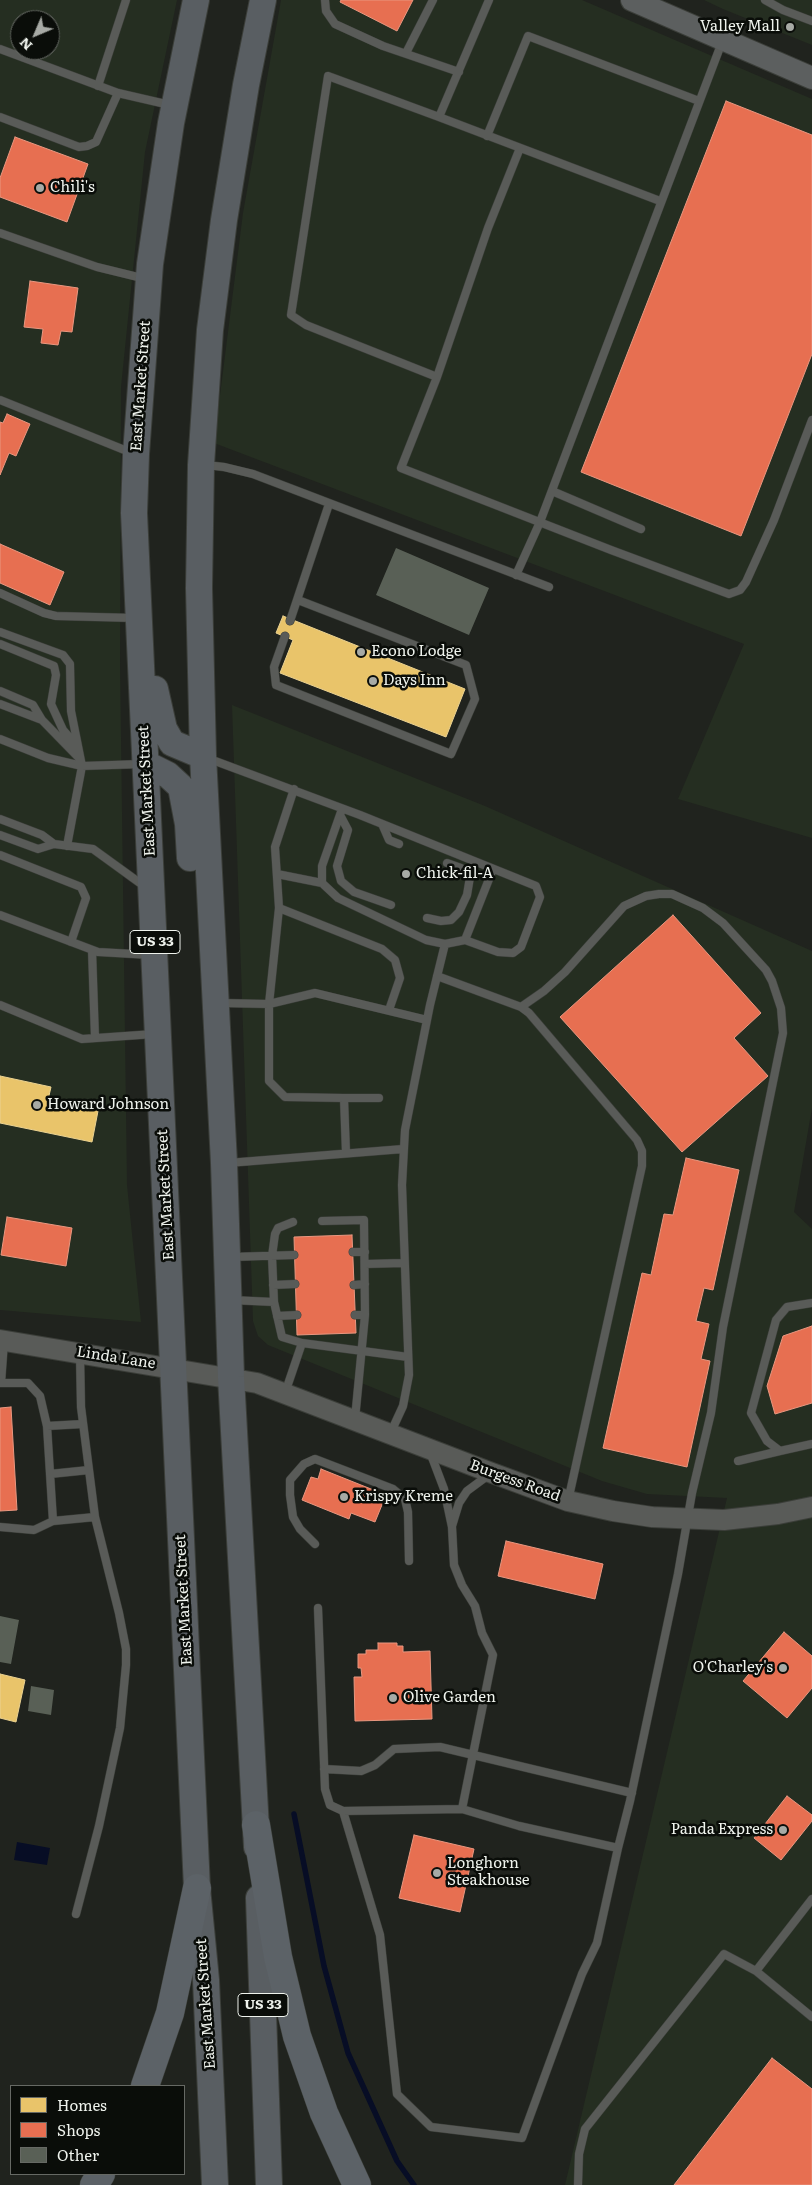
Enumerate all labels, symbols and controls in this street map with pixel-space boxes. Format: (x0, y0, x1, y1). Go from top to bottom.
north arrow (10, 10, 60, 60)
place label: Valley Mall (700, 18, 780, 36)
marker: Valley Mall (784, 21, 796, 33)
text: N (14, 34, 36, 56)
place label: Chili's (50, 179, 95, 197)
marker: Chili's (34, 182, 46, 194)
street label: East Market Street (127, 320, 155, 452)
place label: Econo Lodge (371, 643, 462, 661)
marker: Econo Lodge (355, 646, 367, 658)
place label: Days Inn (383, 672, 446, 690)
marker: Days Inn (367, 675, 379, 687)
street label: East Market Street (135, 725, 159, 857)
place label: Chick-fil-A (416, 865, 493, 883)
marker: Chick-fil-A (400, 868, 412, 880)
road number: US 33 (130, 930, 180, 954)
place label: Howard Johnson (47, 1096, 169, 1114)
marker: Howard Johnson (31, 1099, 43, 1111)
street label: East Market Street (154, 1129, 178, 1261)
street label: Linda Lane (75, 1343, 157, 1373)
street label: Burgess Road (467, 1456, 563, 1506)
place label: Krispy Kreme (354, 1488, 453, 1506)
marker: Krispy Kreme (338, 1491, 350, 1503)
street label: East Market Street (172, 1534, 196, 1666)
place label: O'Charley's (693, 1659, 773, 1677)
marker: O'Charley's (777, 1662, 789, 1674)
place label: Olive Garden (403, 1689, 496, 1707)
marker: Olive Garden (387, 1692, 399, 1704)
place label: Panda Express (671, 1821, 773, 1839)
marker: Panda Express (777, 1824, 789, 1836)
place label: Longhorn Steakhouse (447, 1855, 529, 1890)
marker: Longhorn Steakhouse (431, 1867, 443, 1879)
street label: East Market Street (192, 1938, 220, 2070)
road number: US 33 (238, 1994, 288, 2016)
legend (10, 2085, 185, 2175)
text: Homes (57, 2093, 107, 2116)
text: Shops (57, 2118, 100, 2141)
text: Other (57, 2143, 99, 2166)

